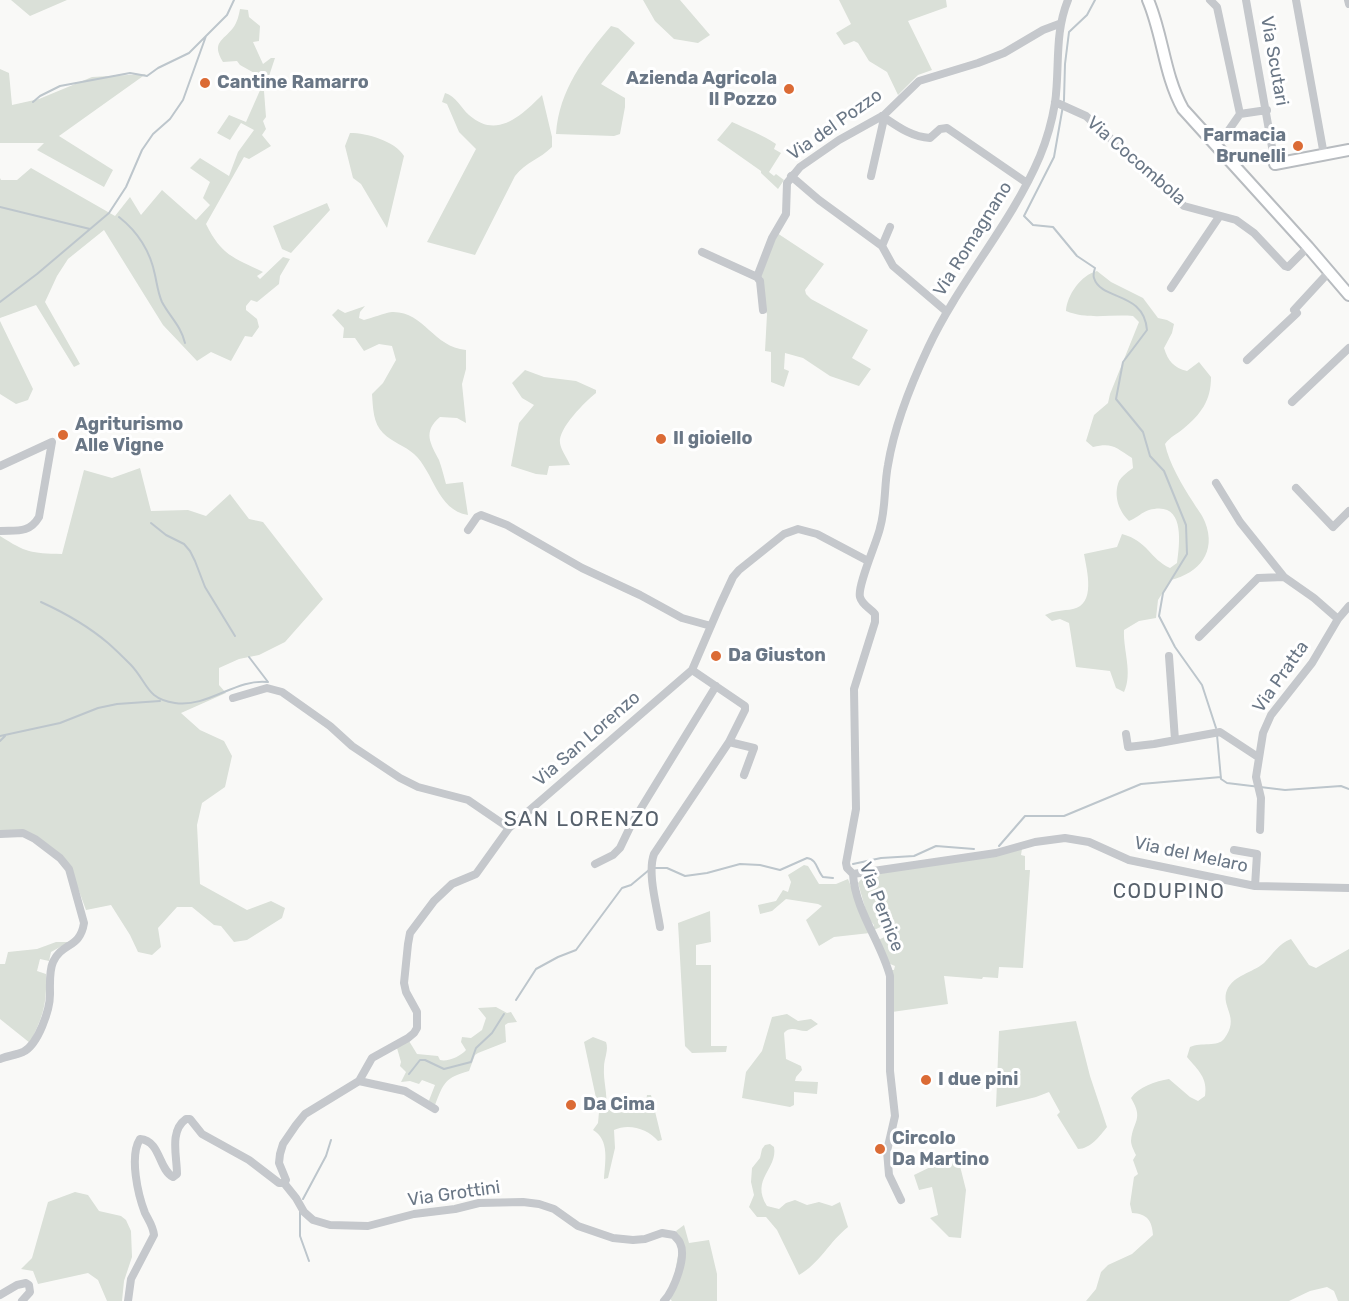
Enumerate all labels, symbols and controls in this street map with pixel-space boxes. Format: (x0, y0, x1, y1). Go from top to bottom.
street label: Via Scutari (1256, 15, 1292, 107)
place label: Azienda Agricola Il Pozzo (626, 68, 777, 110)
place label: Cantine Ramarro (217, 72, 369, 94)
marker: Cantine Ramarro (198, 76, 212, 90)
marker: Azienda Agricola Il Pozzo (782, 82, 796, 96)
street label: Via del Pozzo (784, 85, 886, 165)
street label: Via Cocombola (1082, 112, 1190, 210)
place label: Farmacia Brunelli (1203, 125, 1286, 168)
marker: Farmacia Brunelli (1291, 139, 1305, 153)
street label: Via Romagnano (929, 178, 1017, 300)
place label: Agriturismo Alle Vigne (75, 414, 183, 456)
marker: Agriturismo Alle Vigne (56, 428, 70, 442)
place label: Il gioiello (673, 428, 753, 450)
marker: Il gioiello (654, 432, 668, 446)
street label: Via Pratta (1248, 637, 1314, 717)
place label: Da Giuston (728, 645, 826, 667)
marker: Da Giuston (709, 649, 723, 663)
street label: Via San Lorenzo (529, 687, 645, 791)
district label: SAN LORENZO (504, 807, 660, 833)
street label: Via del Melaro (1132, 832, 1250, 878)
street label: Via Pernice (854, 859, 908, 955)
district label: CODUPINO (1113, 880, 1225, 904)
place label: I due pini (938, 1069, 1018, 1091)
marker: I due pini (919, 1073, 933, 1087)
place label: Da Cima (583, 1094, 655, 1116)
marker: Da Cima (564, 1098, 578, 1112)
place label: Circolo Da Martino (892, 1128, 989, 1170)
marker: Circolo Da Martino (873, 1142, 887, 1156)
street label: Via Grottini (406, 1177, 502, 1211)

